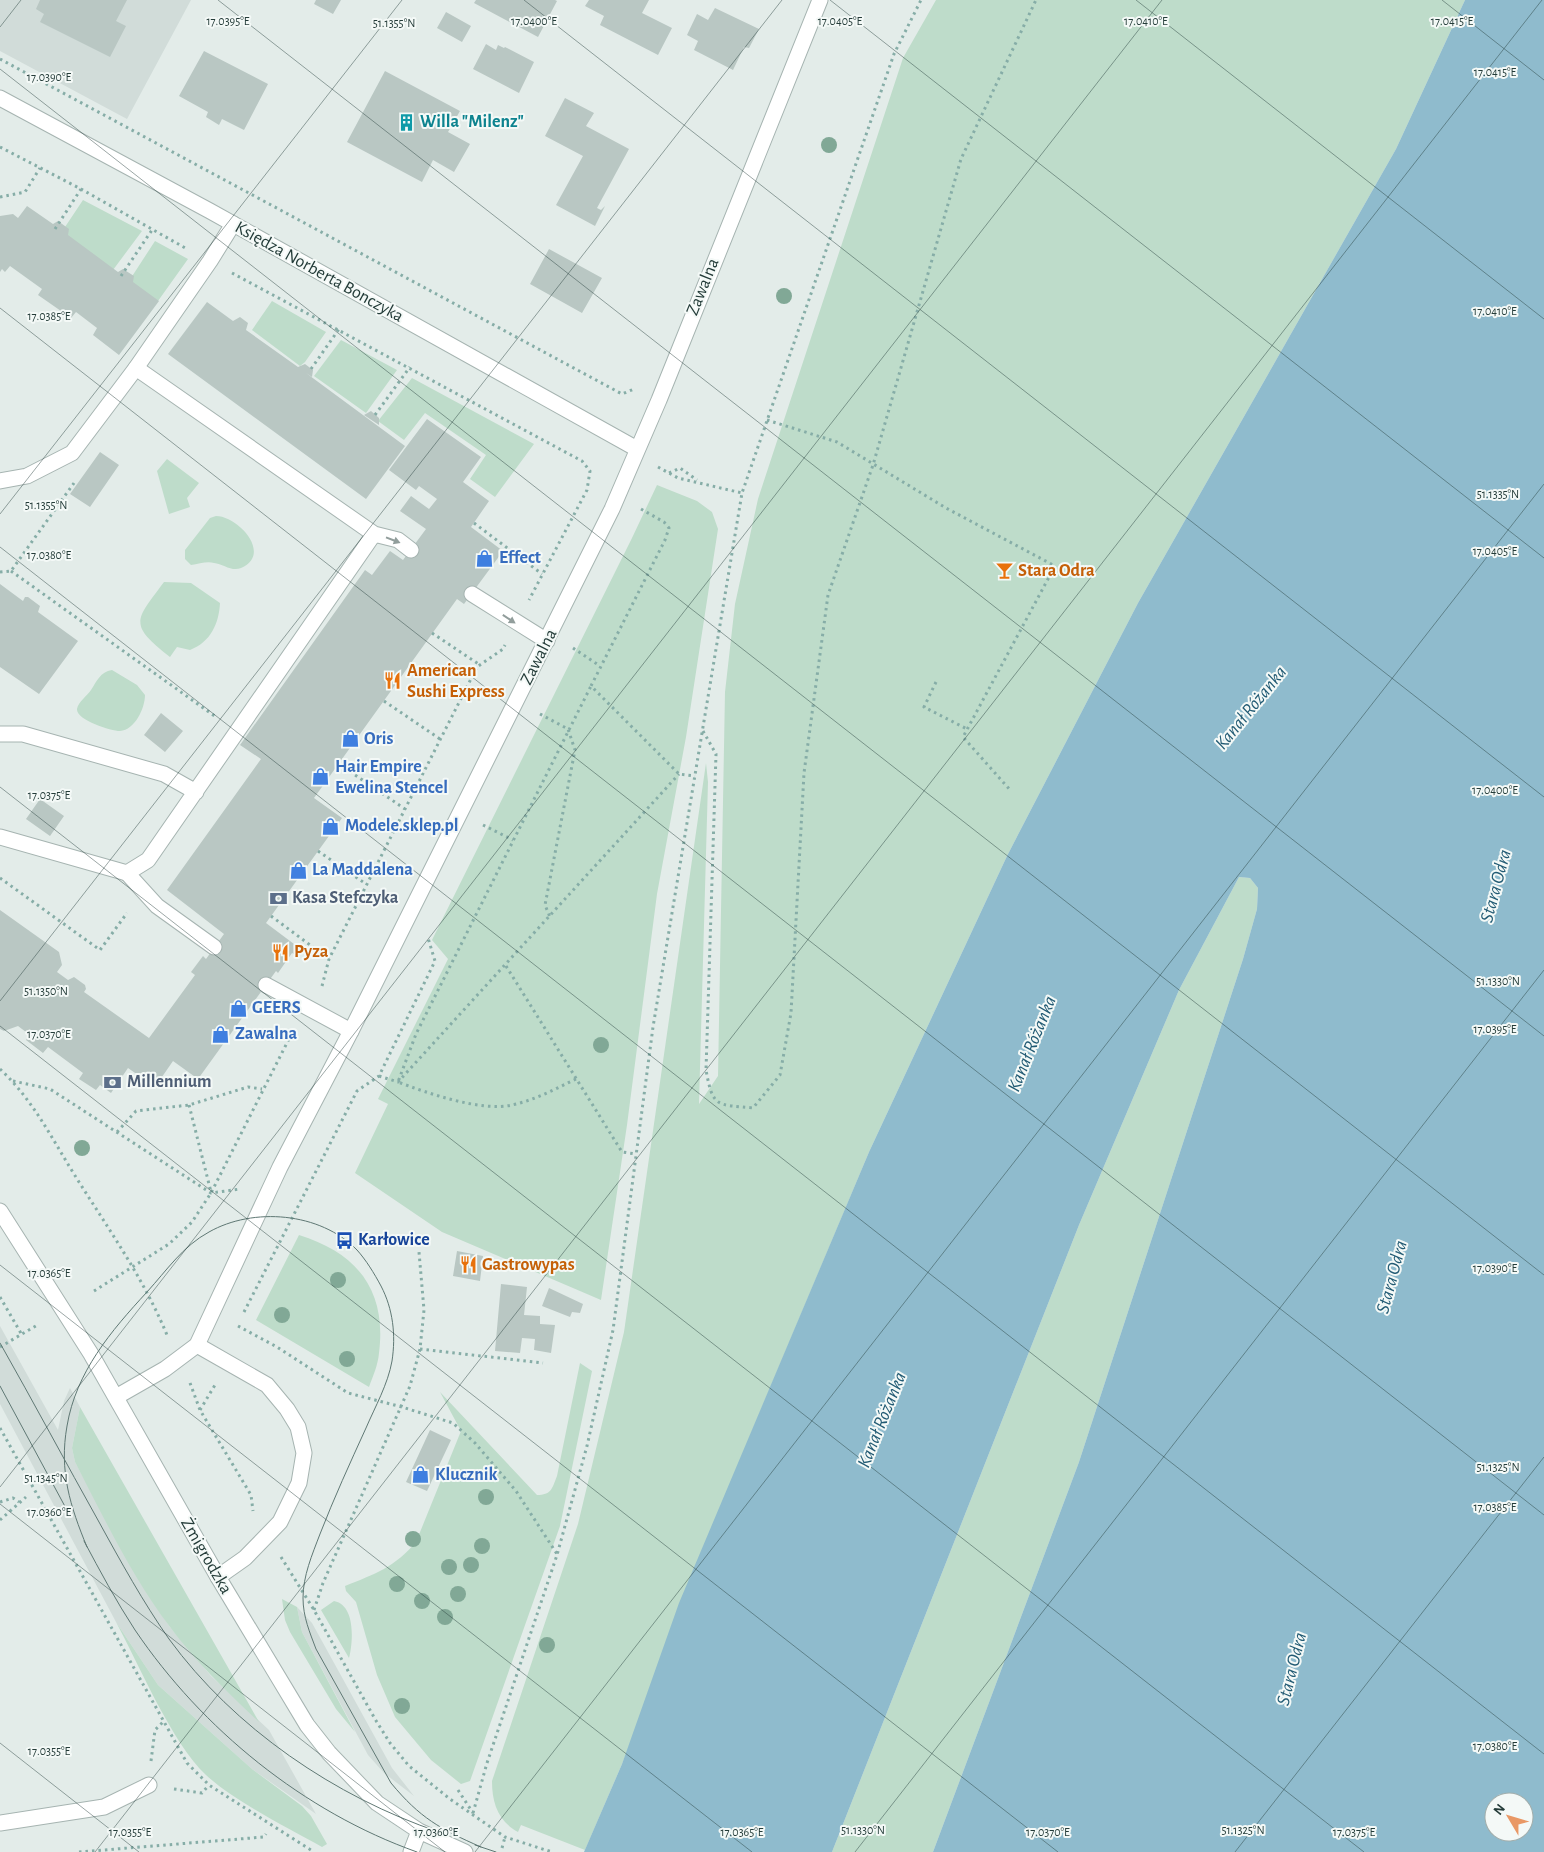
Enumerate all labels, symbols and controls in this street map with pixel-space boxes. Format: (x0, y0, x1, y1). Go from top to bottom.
text: 17.0395°E (206, 15, 250, 27)
text: 17.0400°E (511, 15, 557, 27)
text: 17.0405°E (818, 15, 863, 27)
text: 17.0410°E (1124, 15, 1168, 27)
text: 17.0415°E (1431, 15, 1473, 27)
text: 51.1355°N (373, 17, 415, 29)
text: 17.0415°E (1474, 66, 1516, 78)
text: 17.0390°E (27, 71, 71, 83)
building icon: Willa "Milenz" (396, 112, 416, 132)
place label: Willa "Milenz" (420, 113, 524, 131)
street label: Księdza Norberta Bonczyka (232, 218, 406, 326)
street label: Zawalna (683, 256, 723, 318)
text: 17.0410°E (1473, 305, 1517, 317)
text: 17.0385°E (27, 310, 71, 322)
text: 51.1335°N (1477, 488, 1519, 500)
text: 51.1355°N (25, 499, 67, 511)
one-way arrow (386, 536, 401, 544)
text: 17.0405°E (1473, 545, 1518, 557)
shop icon: Effect (475, 548, 495, 568)
text: 17.0380°E (27, 549, 71, 561)
place label: Effect (499, 549, 541, 567)
bar icon: Stara Odra (994, 561, 1014, 581)
place label: Stara Odra (1018, 562, 1095, 580)
one-way arrow (502, 614, 516, 623)
street label: Zawalna (517, 626, 561, 688)
place label: American Sushi Express (407, 662, 505, 701)
water label: Kanał Różanka (1212, 663, 1290, 753)
restaurant icon: American Sushi Express (383, 671, 403, 691)
shop icon: Oris (340, 729, 360, 749)
place label: Oris (364, 730, 393, 748)
place label: Hair Empire Ewelina Stencel (335, 758, 448, 797)
shop icon: Hair Empire Ewelina Stencel (311, 767, 331, 787)
text: 17.0400°E (1472, 784, 1518, 796)
text: 17.0375°E (28, 789, 70, 801)
shop icon: Modele.sklep.pl (321, 816, 341, 836)
place label: Modele.sklep.pl (345, 817, 458, 835)
water label: Stara Odra (1477, 847, 1515, 925)
shop icon: La Maddalena (288, 860, 308, 880)
place label: La Maddalena (312, 861, 413, 879)
bank icon: Kasa Stefczyka (268, 888, 288, 908)
place label: Kasa Stefczyka (292, 889, 399, 907)
restaurant icon: Pyza (270, 942, 290, 962)
place label: Pyza (294, 943, 329, 961)
text: 51.1330°N (1476, 975, 1520, 987)
text: 51.1350°N (24, 985, 68, 997)
water label: Kanał Różanka (1004, 993, 1060, 1095)
shop icon: GEERS (228, 998, 248, 1018)
place label: GEERS (252, 999, 301, 1017)
text: 17.0395°E (1473, 1023, 1517, 1035)
shop icon: Zawalna (211, 1024, 231, 1044)
place label: Zawalna (235, 1025, 298, 1043)
text: 17.0370°E (27, 1028, 71, 1040)
bank icon: Millennium (103, 1072, 123, 1092)
place label: Millennium (127, 1073, 211, 1091)
bus stop icon: Karłowice (334, 1230, 354, 1250)
place label: Karłowice (358, 1231, 430, 1249)
water label: Stara Odra (1373, 1238, 1411, 1316)
restaurant icon: Gastrowypas (458, 1255, 478, 1275)
place label: Gastrowypas (482, 1256, 575, 1274)
text: 17.0390°E (1473, 1262, 1517, 1274)
text: 17.0365°E (27, 1267, 71, 1279)
water label: Kanał Różanka (854, 1369, 910, 1471)
text: 51.1325°N (1476, 1461, 1520, 1473)
shop icon: Klucznik (411, 1465, 431, 1485)
place label: Klucznik (435, 1466, 497, 1484)
text: 51.1345°N (24, 1472, 68, 1484)
text: 17.0385°E (1473, 1501, 1517, 1513)
text: 17.0360°E (27, 1506, 71, 1518)
street label: Żmigrodzka (177, 1514, 237, 1597)
water label: Stara Odra (1274, 1630, 1310, 1708)
text: 17.0380°E (1473, 1740, 1517, 1752)
text: 17.0355°E (28, 1745, 70, 1757)
north arrow (1484, 1792, 1534, 1842)
text: N (1491, 1801, 1508, 1818)
text: 51.1330°N (841, 1824, 885, 1836)
text: 51.1325°N (1221, 1824, 1265, 1836)
text: 17.0355°E (109, 1826, 151, 1838)
text: 17.0360°E (414, 1826, 458, 1838)
text: 17.0365°E (720, 1826, 764, 1838)
text: 17.0370°E (1026, 1826, 1070, 1838)
text: 17.0375°E (1333, 1826, 1375, 1838)

